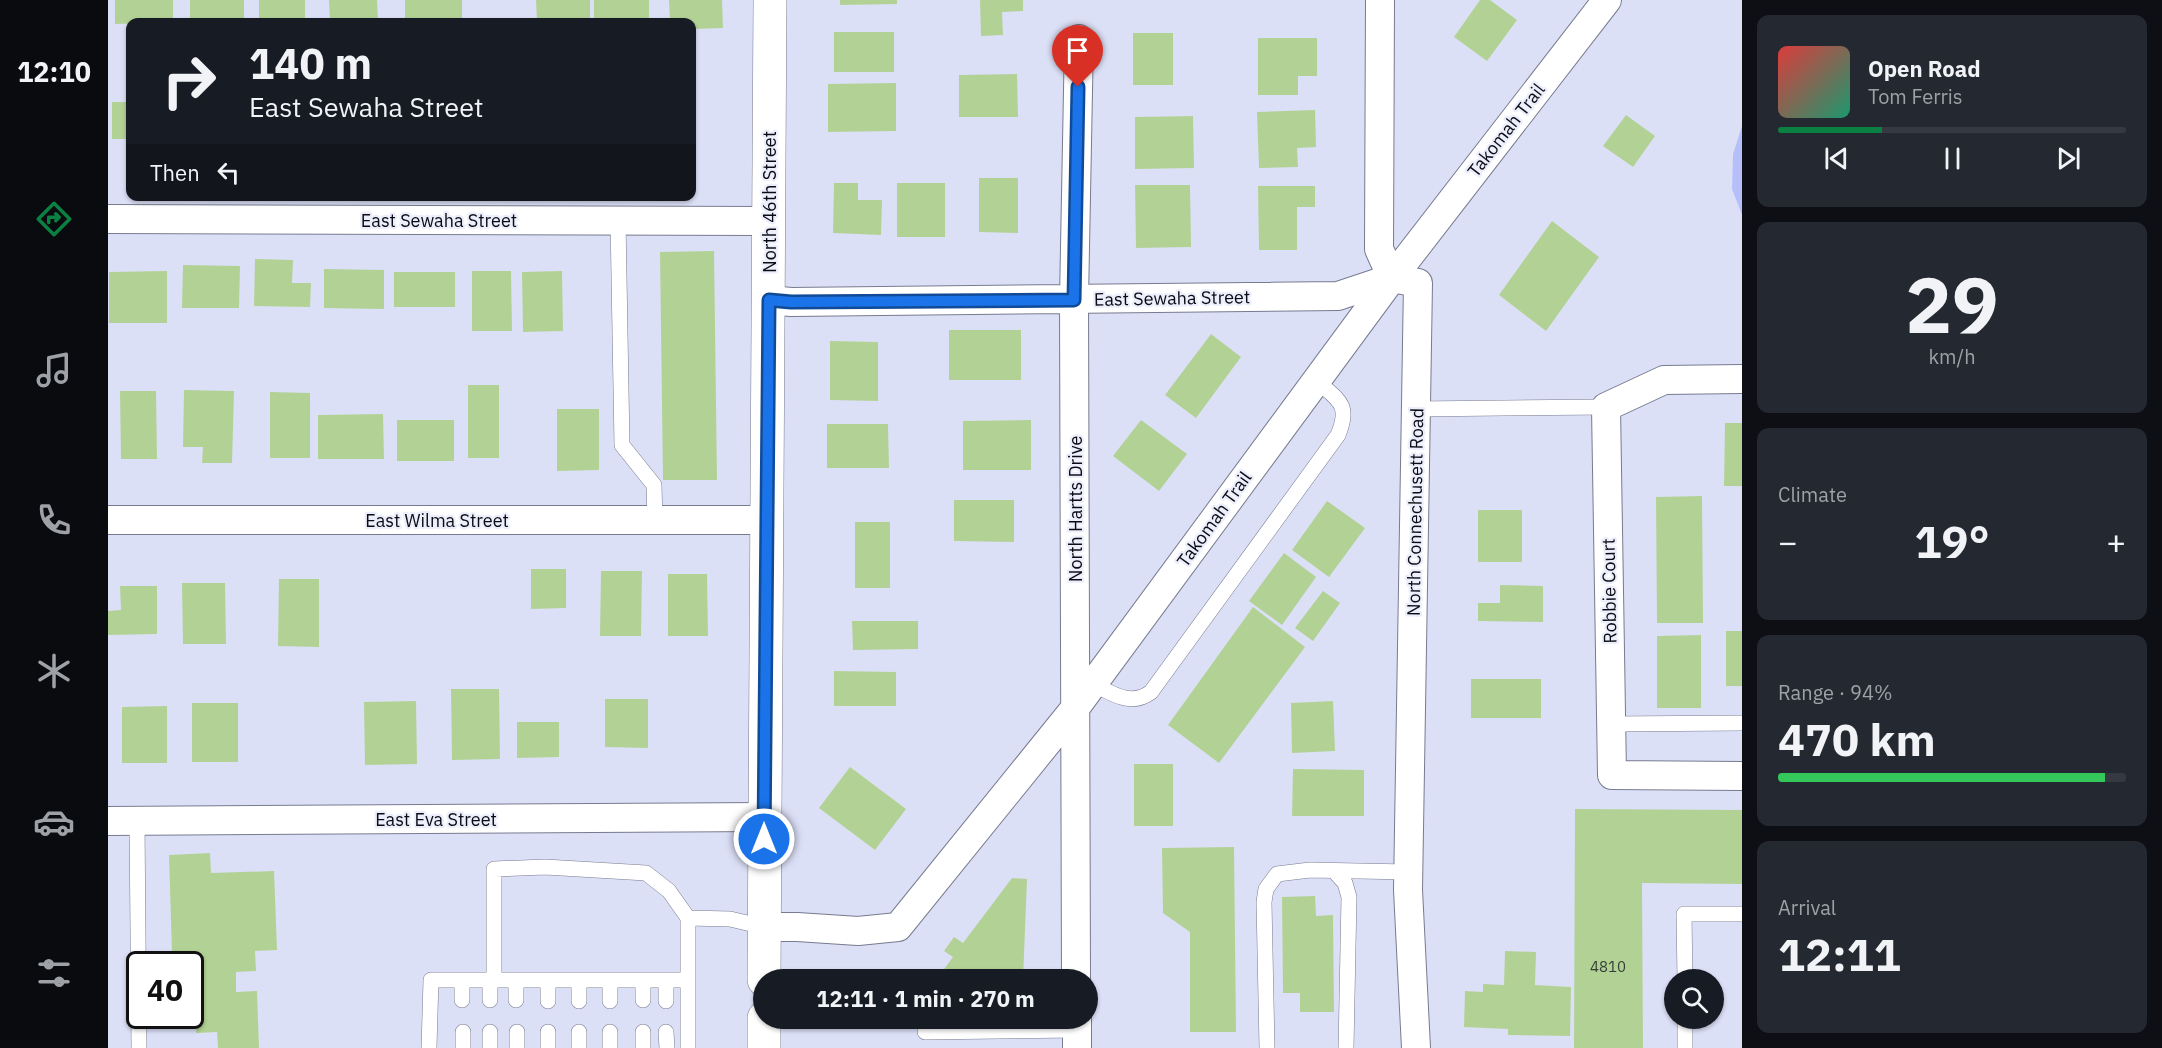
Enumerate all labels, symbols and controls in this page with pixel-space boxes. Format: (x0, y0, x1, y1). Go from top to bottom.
pin (1052, 25, 1103, 87)
icon: arrive (1061, 34, 1094, 67)
text: 140 m (249, 36, 372, 91)
icon: right (150, 42, 228, 120)
text: 12:10 (17, 54, 91, 89)
text: Open Road (1868, 54, 1981, 83)
street label: Takomah Trail (1462, 78, 1550, 181)
text: Tom Ferris (1868, 83, 1963, 110)
text: East Sewaha Street (249, 89, 483, 124)
street label: North 46th Street (758, 131, 781, 273)
icon: previous (1820, 142, 1853, 175)
icon: pause (1936, 142, 1969, 175)
icon: next (2052, 142, 2085, 175)
icon: left (212, 156, 245, 189)
text: Then (150, 158, 200, 187)
icon: directions (33, 198, 75, 240)
street label: East Sewaha Street (361, 209, 517, 232)
text: 29 (1905, 253, 1999, 354)
street label: East Sewaha Street (1094, 285, 1250, 311)
text: km/h (1928, 343, 1976, 370)
icon: music (33, 349, 75, 391)
street label: North Connechusett Road (1402, 408, 1428, 616)
street label: North Hartts Drive (1064, 436, 1087, 582)
street label: Takomah Trail (1172, 467, 1256, 571)
text: Climate (1778, 481, 1847, 508)
icon: phone (33, 499, 75, 541)
street label: East Wilma Street (365, 509, 509, 532)
text: 19° (1914, 512, 1990, 570)
text: − (1778, 520, 1798, 563)
text: + (2106, 520, 2126, 563)
street label: Robbie Court (1597, 538, 1621, 644)
icon: climate (33, 650, 75, 692)
text: Range · 94% (1778, 679, 1893, 706)
text: 470 km (1778, 710, 1936, 768)
icon: car (33, 801, 75, 843)
position arrow (732, 807, 796, 871)
street label: East Eva Street (375, 808, 497, 831)
text: Arrival (1778, 894, 1836, 921)
text: 12:11 (1778, 925, 1901, 983)
speed limit sign: 40 (126, 951, 204, 1029)
icon: filters (33, 952, 75, 994)
house number: 4810 (1590, 957, 1626, 976)
map controls (1664, 969, 1724, 1029)
button: search (1664, 969, 1724, 1029)
text: 12:11 · 1 min · 270 m (816, 984, 1035, 1013)

